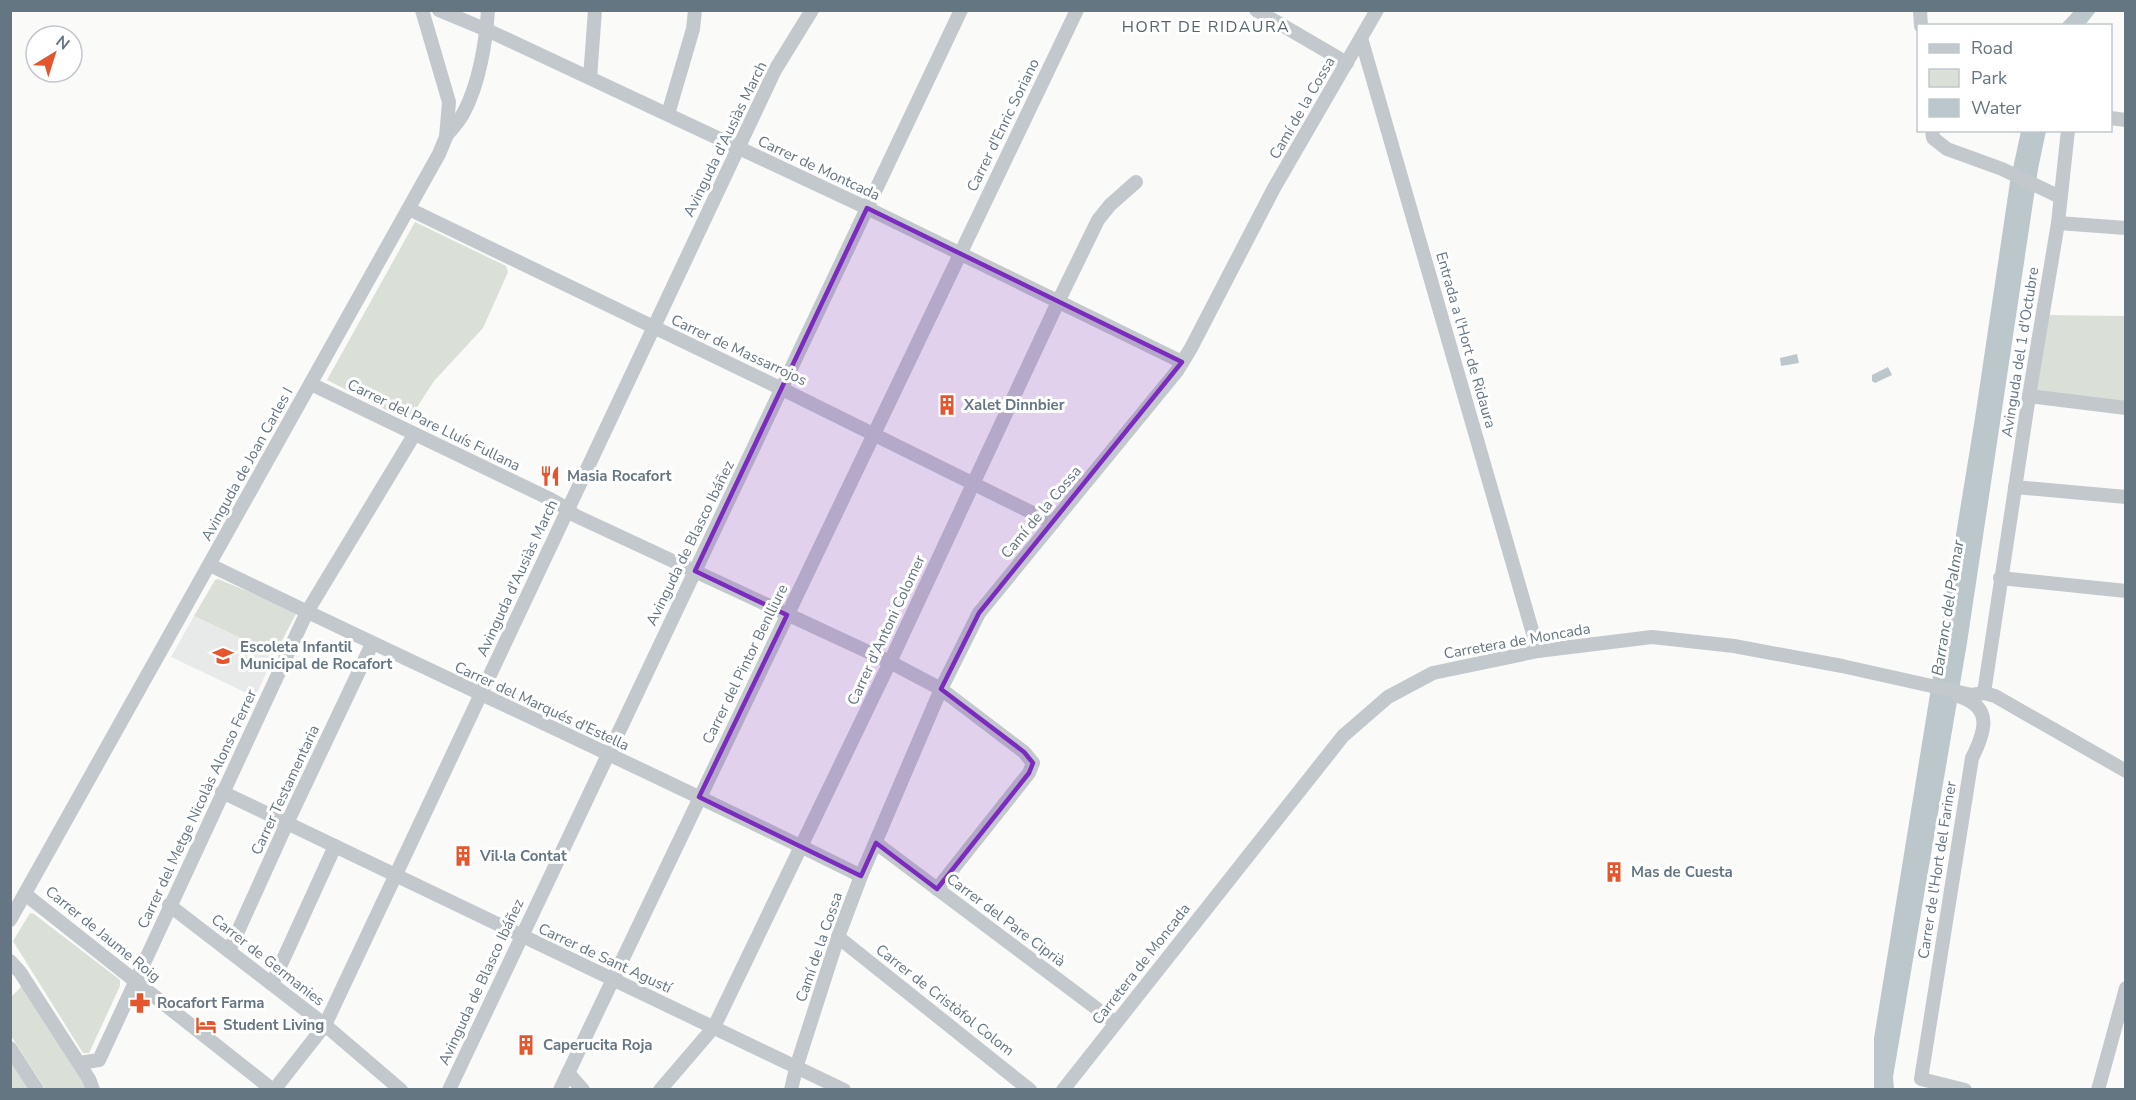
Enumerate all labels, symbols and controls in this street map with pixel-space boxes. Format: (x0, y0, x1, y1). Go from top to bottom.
district label: HORT DE RIDAURA (1122, 16, 1290, 38)
north arrow (24, 24, 84, 84)
legend (1917, 24, 2112, 132)
text: N (51, 31, 74, 55)
text: Road (1971, 36, 2013, 60)
street label: Camí de la Cossa (1265, 53, 1339, 163)
street label: Carrer d'Enric Soriano (962, 55, 1044, 195)
street label: Avinguda d'Ausiàs March (679, 58, 771, 220)
text: Park (1971, 66, 2008, 90)
text: Water (1971, 96, 2022, 120)
street label: Carrer de Montcada (755, 131, 883, 205)
street label: Entrada a l'Hort de Ridaura (1431, 250, 1501, 430)
street label: Avinguda del 1 d'Octubre (1997, 265, 2043, 439)
street label: Carrer de Massarrojos (668, 310, 810, 390)
street label: Carrer del Pare Lluís Fullana (344, 374, 524, 476)
street label: Avinguda de Joan Carles I (196, 384, 298, 544)
building icon: Xalet Dinnbier (935, 393, 959, 417)
place label: Xalet Dinnbier (963, 395, 1065, 415)
street label: Avinguda de Blasco Ibáñez (641, 457, 739, 629)
street label: Camí de la Cossa (996, 461, 1086, 563)
restaurant icon: Masia Rocafort (538, 464, 562, 488)
place label: Masia Rocafort (567, 466, 672, 486)
street label: Avinguda d'Ausiàs March (472, 496, 562, 660)
water label: Barranc del Palmar (1926, 537, 1970, 678)
street label: Carrer d'Antoni Colomer (842, 551, 930, 708)
street label: Carrer del Pintor Benlliure (698, 581, 792, 747)
street label: Carretera de Moncada (1442, 618, 1592, 664)
place label: Escoleta Infantil Municipal de Rocafort (240, 637, 393, 674)
school or university icon: Escoleta Infantil Municipal de Rocafort (211, 644, 235, 668)
street label: Carrer del Marqués d'Estella (451, 657, 633, 755)
street label: Carrer del Metge Nicolàs Alonso Ferrer (133, 686, 262, 932)
street label: Carrer Testamentaria (246, 722, 324, 858)
street label: Carrer de l'Hort del Fariner (1913, 779, 1961, 960)
building icon: Vil·la Contat (451, 844, 475, 868)
place label: Vil·la Contat (479, 846, 567, 866)
building icon: Mas de Cuesta (1602, 860, 1626, 884)
place label: Mas de Cuesta (1631, 862, 1733, 882)
street label: Carrer del Pare Ciprià (942, 869, 1070, 971)
street label: Carrer de Jaume Roig (41, 881, 165, 987)
street label: Camí de la Cossa (791, 889, 847, 1005)
street label: Avinguda de Blasco Ibáñez (434, 896, 528, 1068)
street label: Carretera de Moncada (1087, 899, 1195, 1029)
street label: Carrer de Germanies (207, 909, 329, 1011)
street label: Carrer de Sant Agustí (535, 918, 676, 998)
street label: Carrer de Cristòfol Colom (872, 940, 1018, 1060)
pharmacy icon: Rocafort Farma (128, 991, 152, 1015)
place label: Rocafort Farma (157, 993, 265, 1013)
hotel icon: Student Living (194, 1013, 218, 1037)
place label: Student Living (223, 1015, 324, 1035)
building icon: Caperucita Roja (514, 1033, 538, 1057)
place label: Caperucita Roja (543, 1035, 653, 1055)

